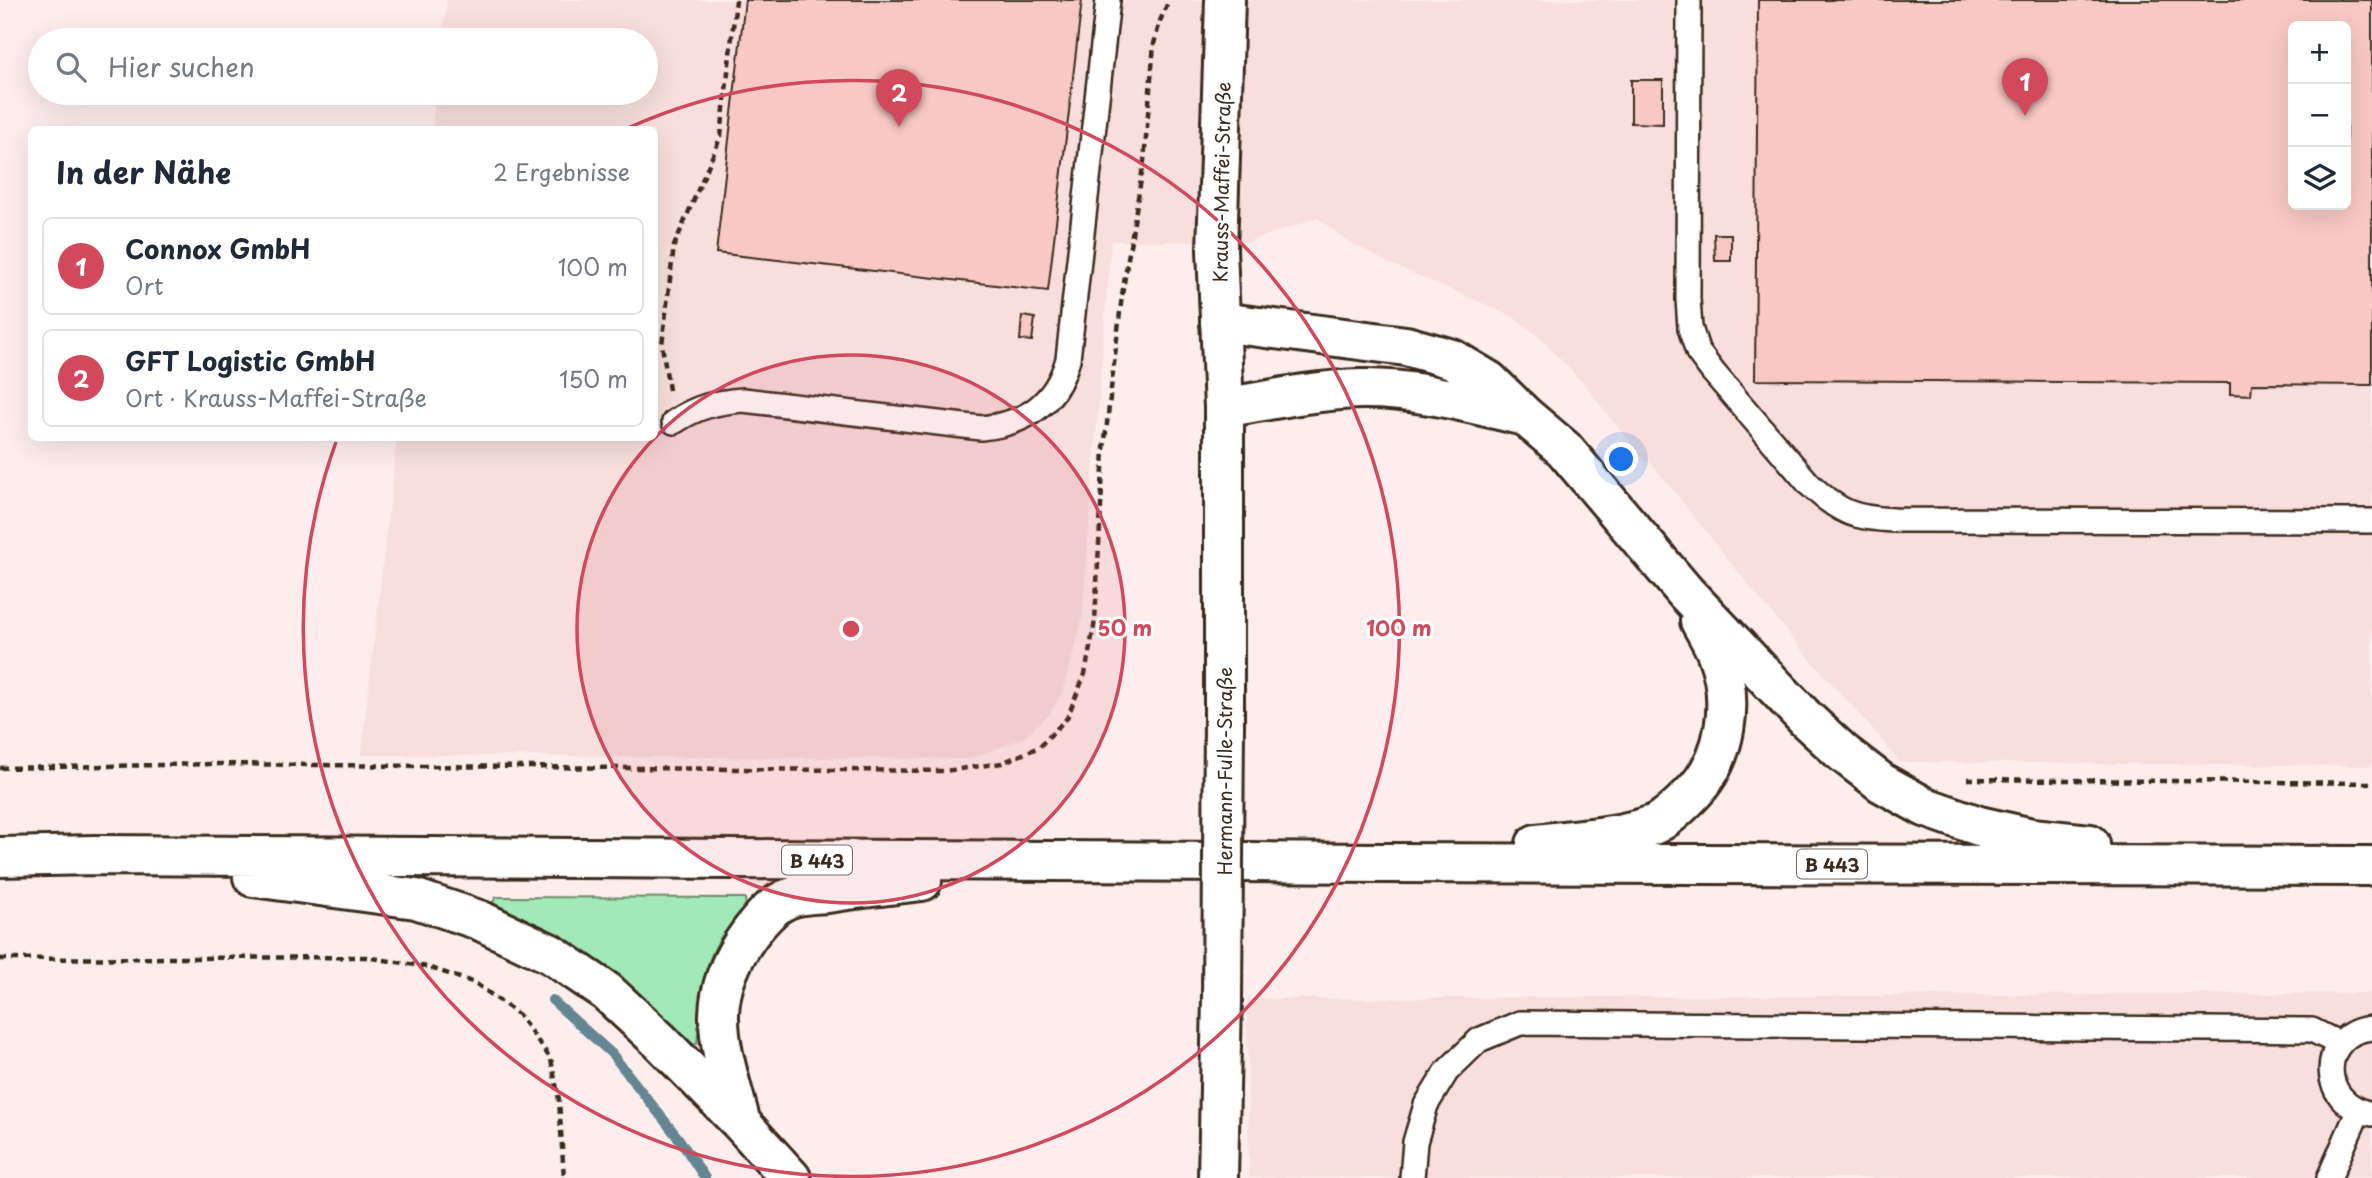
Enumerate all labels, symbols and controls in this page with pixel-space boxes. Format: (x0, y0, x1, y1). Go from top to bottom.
map controls (2288, 21, 2351, 210)
button: + (2288, 21, 2351, 84)
search box (28, 28, 658, 105)
text: Hier suchen (108, 47, 255, 86)
icon: search (52, 48, 90, 86)
pin: 1 (2002, 58, 2048, 116)
pin: 2 (876, 69, 922, 127)
street label: Krauss-Maffei-Straße (1205, 81, 1237, 283)
button: − (2288, 84, 2351, 147)
button: layers (2288, 147, 2351, 210)
text: In der Nähe (56, 149, 231, 194)
text: 2 Ergebnisse (493, 154, 630, 189)
text: Connox GmbH (125, 229, 310, 268)
text: 1 (76, 249, 87, 284)
text: 100 m (558, 249, 628, 284)
text: Ort (125, 268, 163, 303)
text: GFT Logistic GmbH (125, 341, 375, 380)
text: 2 (73, 361, 89, 396)
text: 150 m (559, 361, 628, 396)
text: Ort · Krauss-Maffei-Straße (125, 380, 427, 415)
your location (1604, 442, 1638, 476)
text: 50 m (1098, 611, 1152, 643)
text: 100 m (1366, 611, 1432, 643)
centre of rings (839, 617, 863, 641)
street label: Hermann-Fulle-Straße (1210, 667, 1238, 875)
road number: B 443 (782, 846, 852, 874)
road number: B 443 (1797, 850, 1867, 878)

